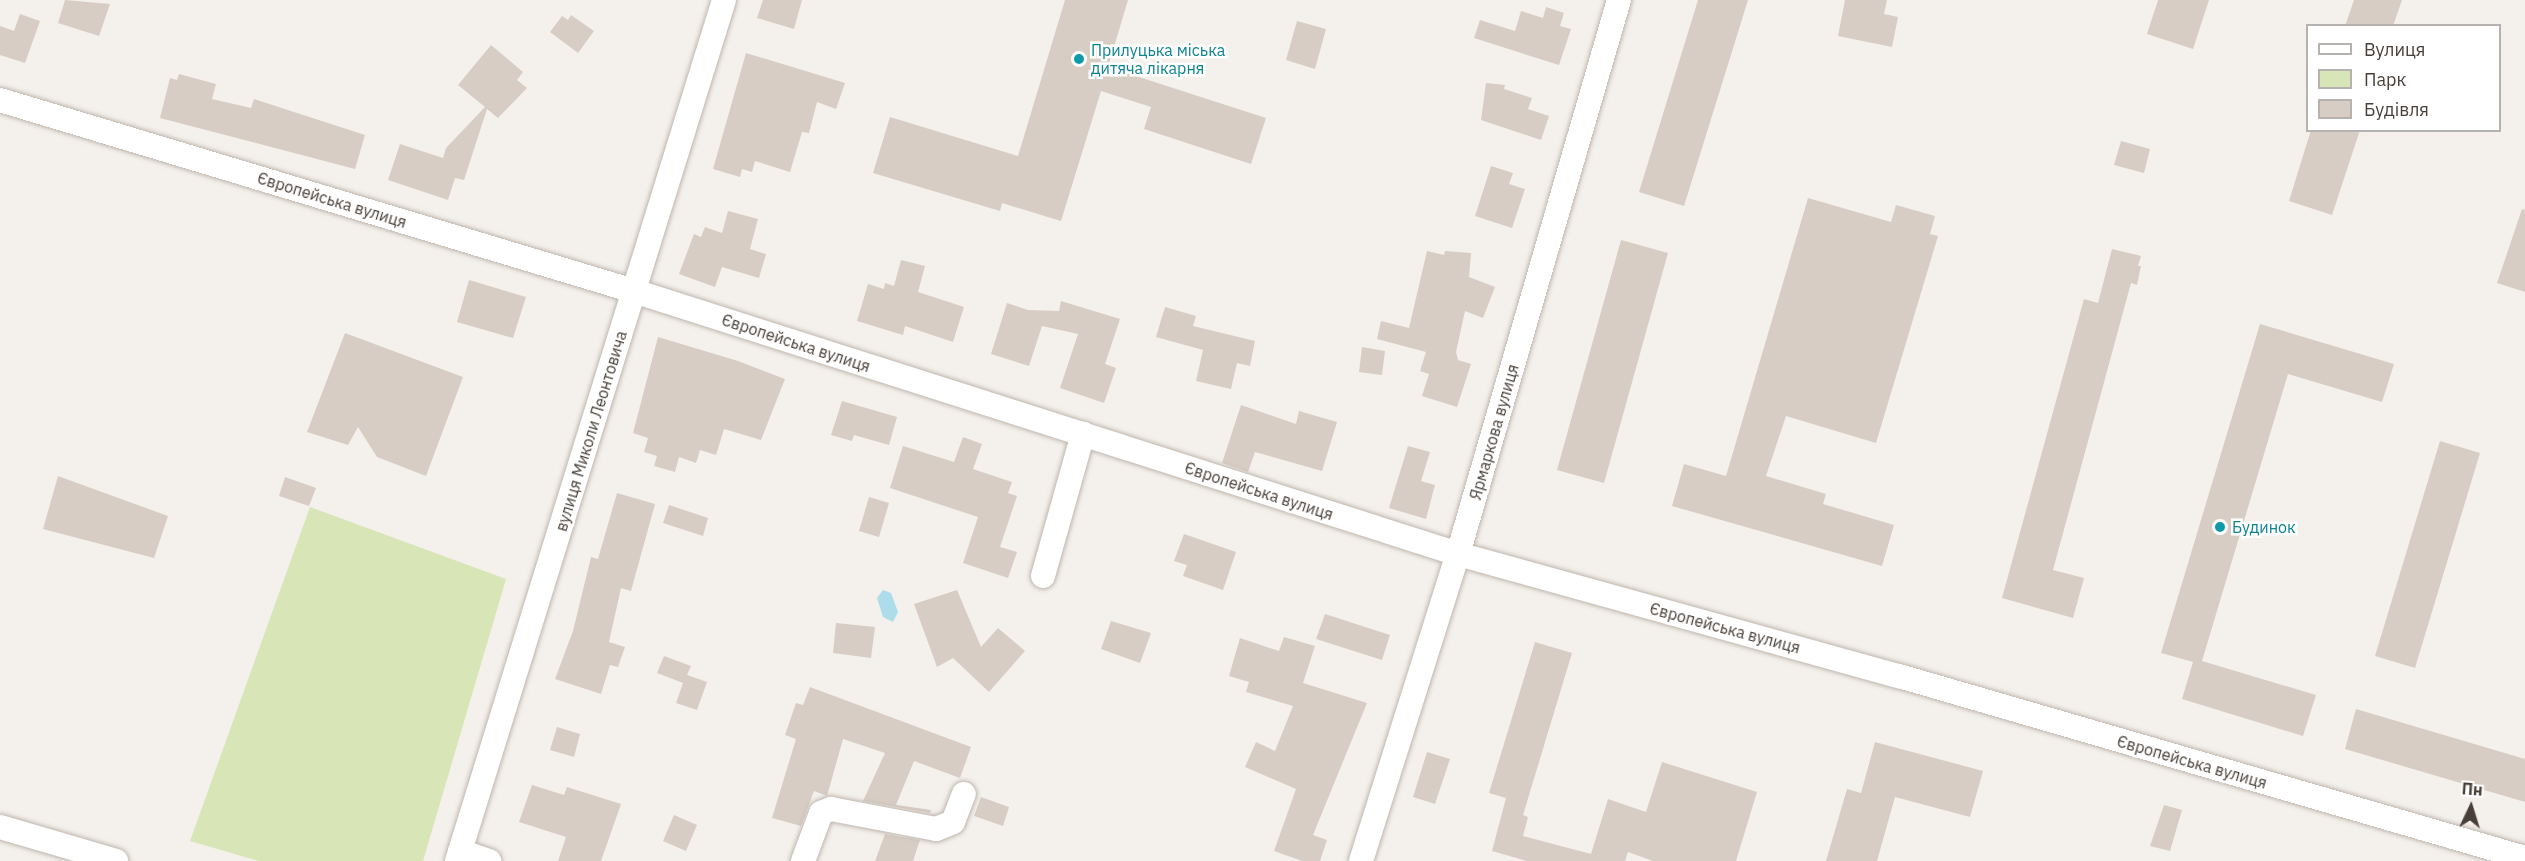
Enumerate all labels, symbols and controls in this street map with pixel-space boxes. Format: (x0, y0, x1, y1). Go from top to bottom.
legend (2306, 24, 2501, 132)
text: Вулиця (2364, 38, 2425, 61)
place label: Прилуцька міська дитяча лікарня (1091, 40, 1225, 78)
marker: Прилуцька міська дитяча лікарня (1072, 52, 1086, 66)
text: Парк (2364, 68, 2406, 91)
text: Будівля (2364, 98, 2429, 121)
street label: Європейська вулиця (255, 168, 409, 232)
street label: Європейська вулиця (719, 310, 873, 376)
street label: вулиця Миколи Леонтовича (551, 328, 631, 534)
street label: Ярмаркова вулиця (1465, 362, 1523, 502)
street label: Європейська вулиця (1182, 458, 1336, 524)
place label: Будинок (2232, 517, 2296, 537)
marker: Будинок (2213, 520, 2227, 534)
street label: Європейська вулиця (1648, 599, 1802, 657)
street label: Європейська вулиця (2115, 731, 2269, 793)
north arrow (2441, 777, 2501, 837)
text: Пн (2461, 778, 2483, 800)

